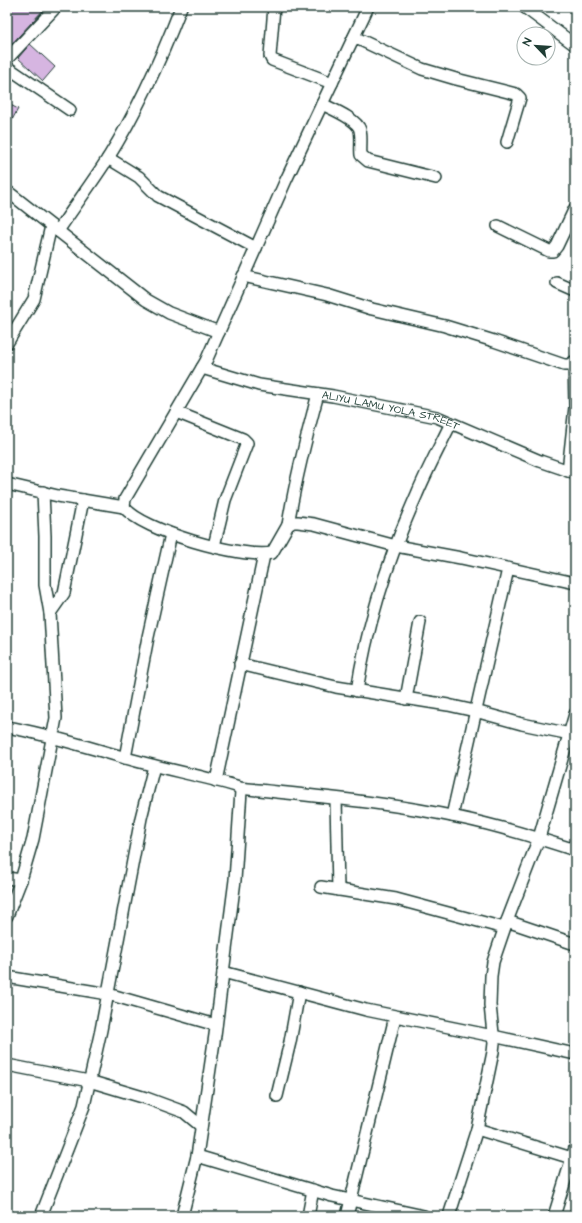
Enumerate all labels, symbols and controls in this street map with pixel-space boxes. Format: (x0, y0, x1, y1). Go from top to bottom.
north arrow (516, 26, 556, 66)
text: N (519, 36, 536, 48)
street label: ALIYU LAMU YOLA STREET (321, 387, 462, 434)

